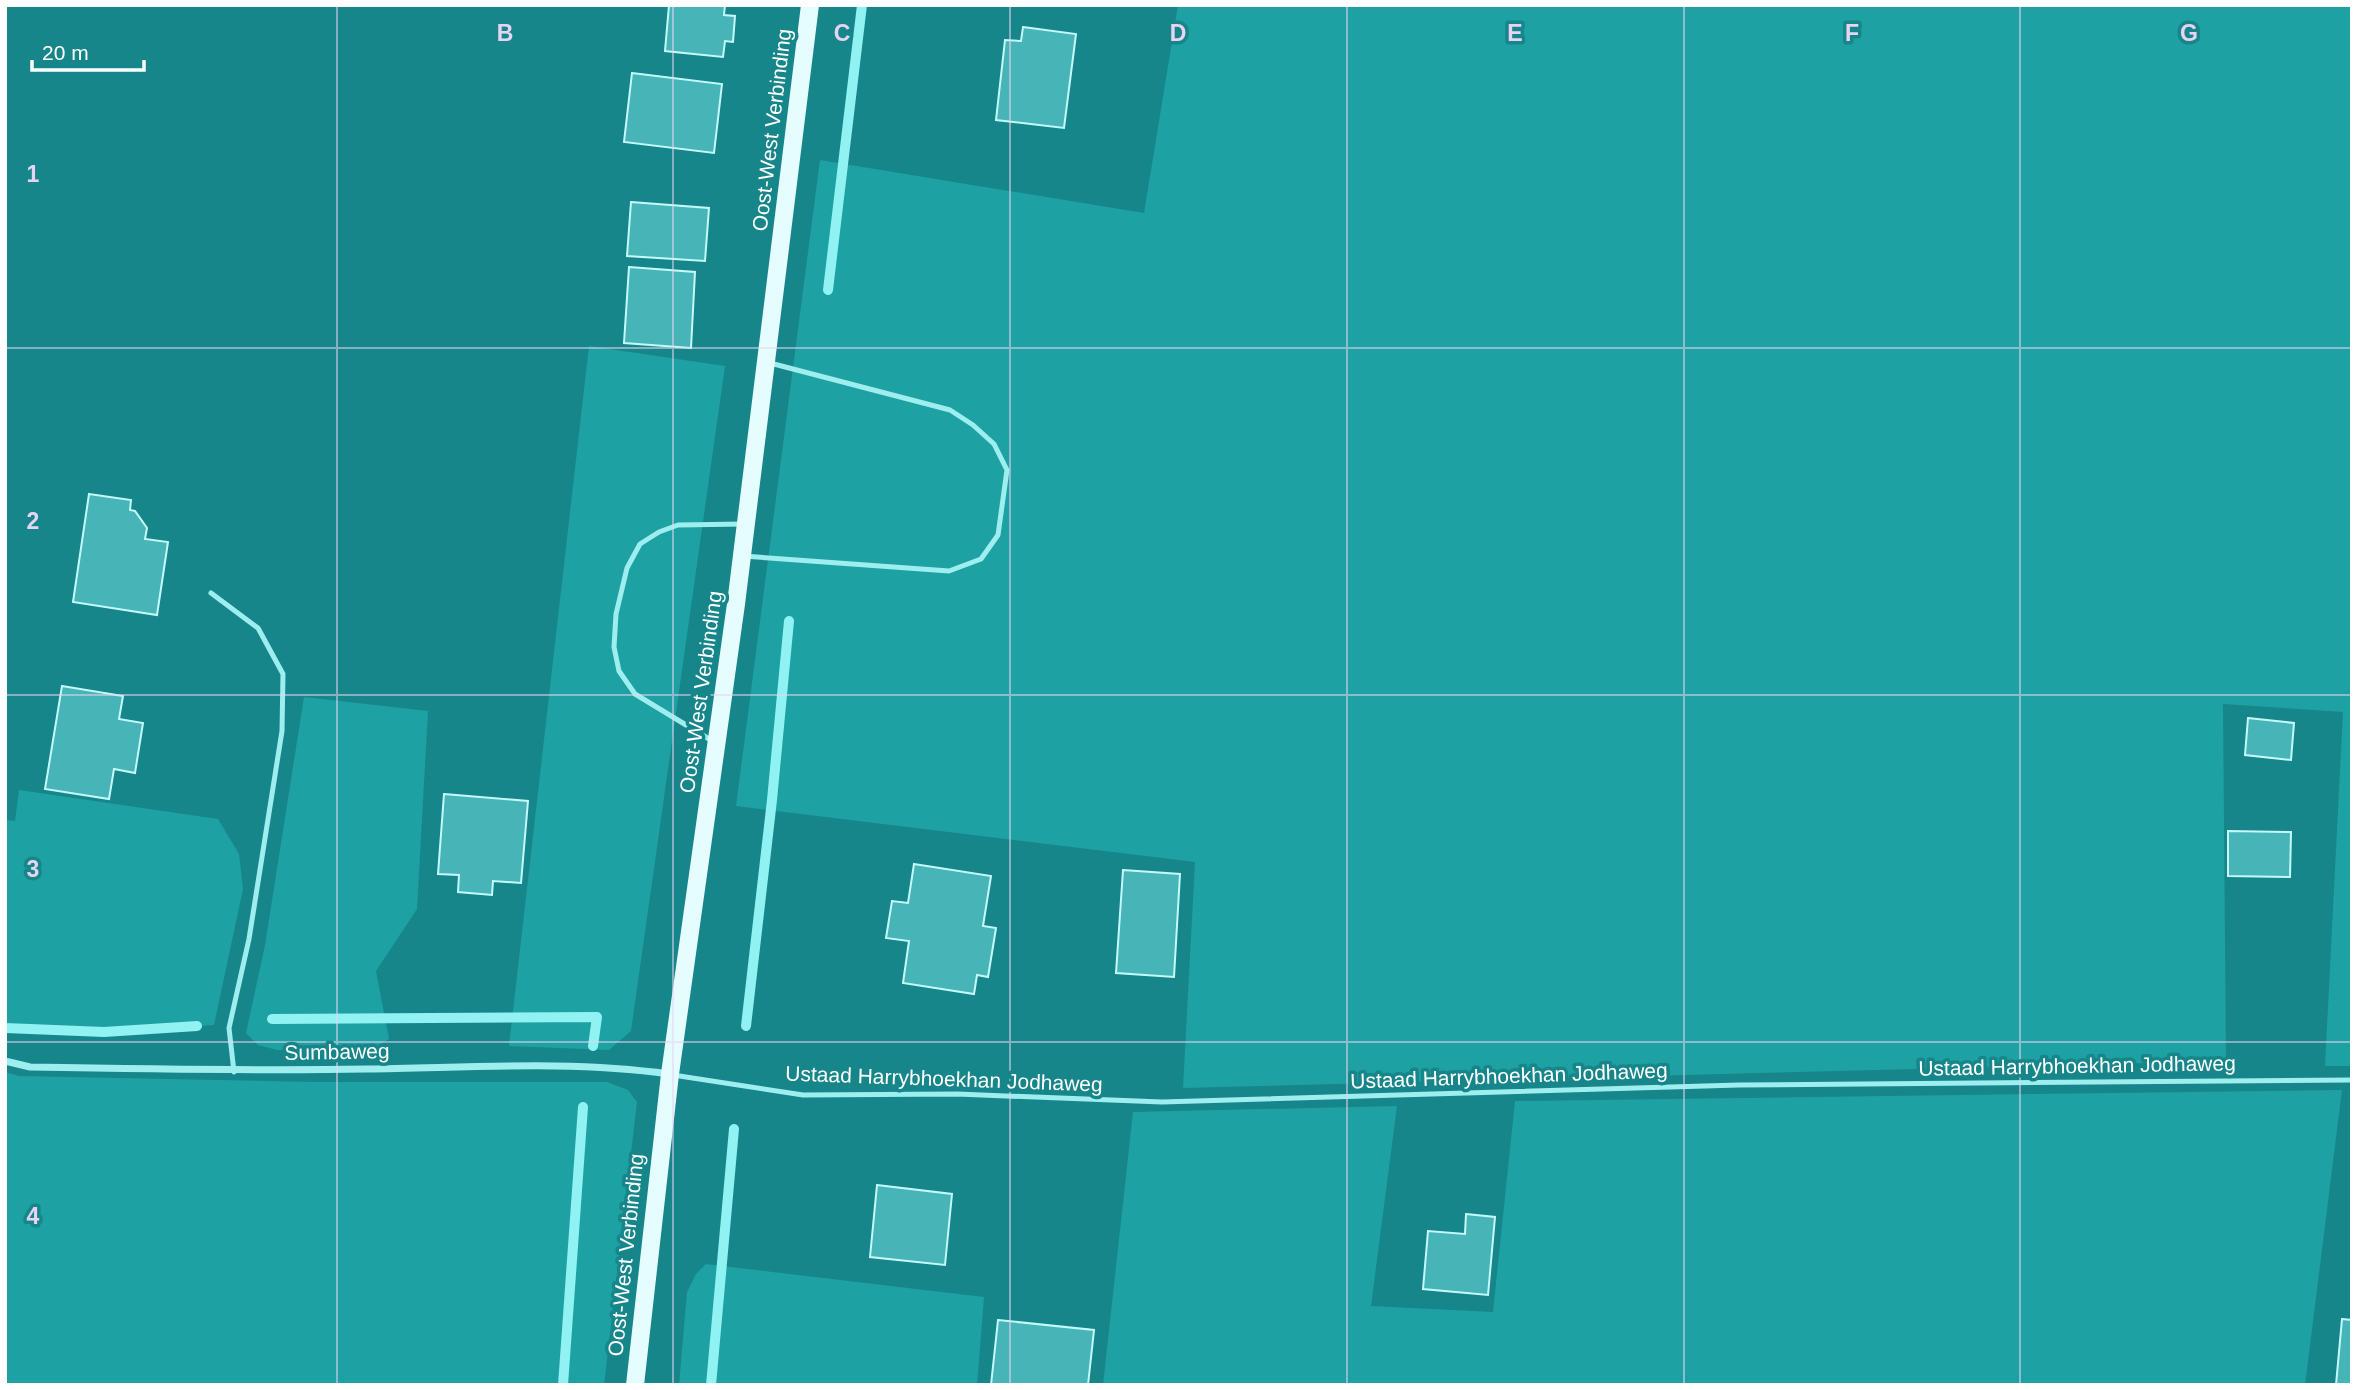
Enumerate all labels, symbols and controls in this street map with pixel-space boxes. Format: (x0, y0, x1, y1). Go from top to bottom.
text: B (497, 20, 513, 46)
text: C (834, 20, 850, 46)
text: D (1170, 20, 1186, 46)
text: E (1507, 20, 1523, 46)
text: F (1845, 20, 1859, 46)
text: G (2180, 20, 2198, 46)
street label: Oost-West Verbinding (748, 27, 795, 233)
scale bar (32, 28, 144, 72)
text: 20 m (42, 41, 89, 64)
text: 1 (27, 161, 40, 187)
text: 2 (27, 508, 39, 534)
street label: Oost-West Verbinding (675, 589, 726, 794)
text: 3 (27, 856, 39, 882)
street label: Sumbaweg (284, 1039, 390, 1064)
street label: Ustaad Harrybhoekhan Jodhaweg (1918, 1051, 2236, 1080)
street label: Ustaad Harrybhoekhan Jodhaweg (1350, 1058, 1668, 1093)
street label: Ustaad Harrybhoekhan Jodhaweg (785, 1061, 1103, 1096)
street label: Oost-West Verbinding (603, 1152, 648, 1358)
text: 4 (27, 1203, 40, 1229)

